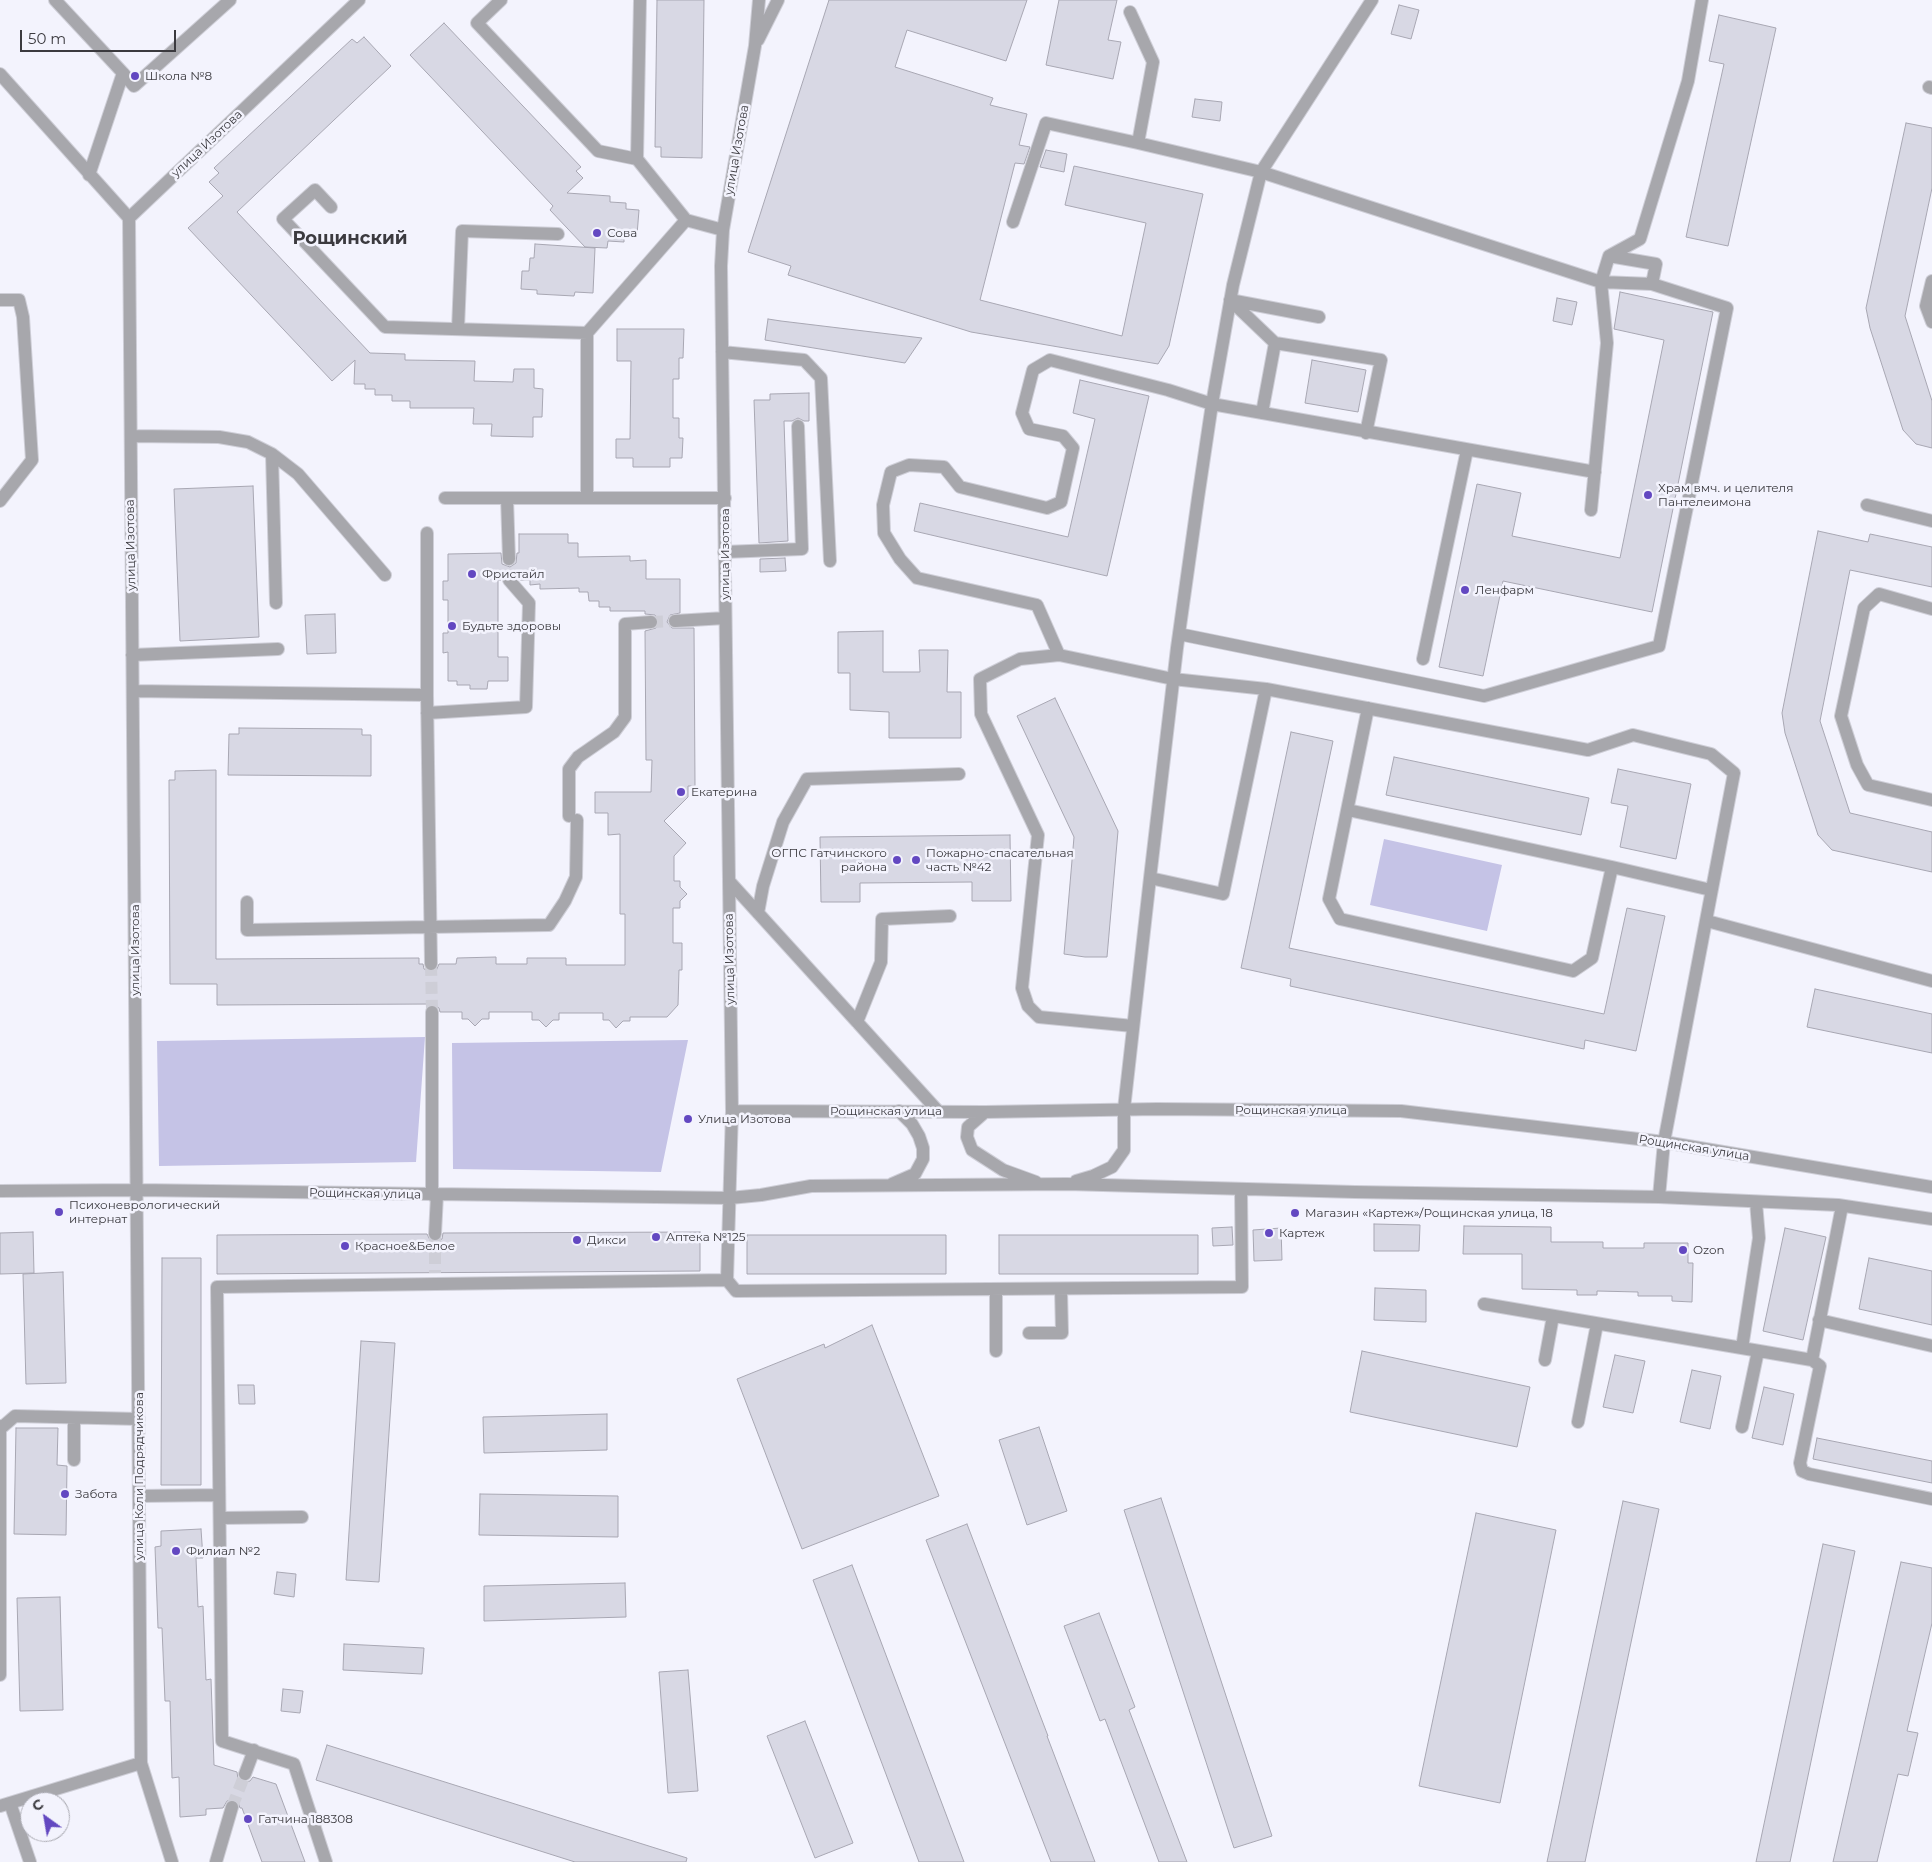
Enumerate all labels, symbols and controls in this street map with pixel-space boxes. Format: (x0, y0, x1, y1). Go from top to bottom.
scale bar (22, 20, 179, 52)
text: 50 m (28, 29, 66, 48)
place label: Школа №8 (145, 69, 212, 83)
marker: Школа №8 (129, 70, 141, 82)
street label: улица Изотова (722, 104, 752, 196)
street label: улица Изотова (169, 107, 245, 181)
place label: Сова (607, 226, 637, 240)
marker: Сова (591, 227, 603, 239)
district label: Рощинский (292, 228, 408, 250)
place label: Храм вмч. и целителя Пантелеимона (1658, 481, 1793, 509)
marker: Храм вмч. и целителя Пантелеимона (1642, 489, 1654, 501)
street label: улица Изотова (123, 499, 139, 591)
street label: улица Изотова (718, 508, 732, 600)
place label: Фристайл (482, 567, 545, 581)
marker: Фристайл (466, 568, 478, 580)
place label: Ленфарм (1475, 583, 1534, 597)
marker: Ленфарм (1459, 584, 1471, 596)
place label: Будьте здоровы (462, 619, 561, 633)
marker: Будьте здоровы (446, 620, 458, 632)
place label: Екатерина (691, 785, 757, 799)
marker: Екатерина (675, 786, 687, 798)
place label: ОГПС Гатчинского района (771, 846, 887, 874)
place label: Пожарно-спасательная часть №42 (926, 846, 1074, 874)
marker: ОГПС Гатчинского района (891, 854, 903, 866)
marker: Пожарно-спасательная часть №42 (910, 854, 922, 866)
street label: улица Изотова (128, 904, 142, 996)
street label: улица Изотова (722, 913, 738, 1005)
street label: Рощинская улица (1235, 1103, 1347, 1117)
street label: Рощинская улица (830, 1104, 942, 1118)
place label: Улица Изотова (698, 1112, 791, 1126)
marker: Улица Изотова (682, 1113, 694, 1125)
street label: Рощинская улица (1638, 1132, 1750, 1164)
street label: Рощинская улица (309, 1186, 421, 1202)
place label: Психоневрологический интернат (69, 1198, 220, 1226)
marker: Психоневрологический интернат (53, 1206, 65, 1218)
place label: Магазин «Картеж»/Рощинская улица, 18 (1305, 1206, 1553, 1220)
marker: Магазин «Картеж»/Рощинская улица, 18 (1289, 1207, 1301, 1219)
place label: Картеж (1279, 1226, 1325, 1240)
marker: Картеж (1263, 1227, 1275, 1239)
place label: Аптека №125 (666, 1230, 745, 1244)
marker: Аптека №125 (650, 1231, 662, 1243)
place label: Дикси (587, 1233, 627, 1247)
marker: Дикси (571, 1234, 583, 1246)
place label: Красное&Белое (355, 1239, 455, 1253)
marker: Красное&Белое (339, 1240, 351, 1252)
place label: Ozon (1693, 1243, 1725, 1257)
marker: Ozon (1677, 1244, 1689, 1256)
street label: улица Коли Подрядчикова (132, 1392, 146, 1560)
place label: Забота (75, 1487, 117, 1501)
marker: Забота (59, 1488, 71, 1500)
place label: Филиал №2 (186, 1544, 260, 1558)
marker: Филиал №2 (170, 1545, 182, 1557)
north arrow (20, 1792, 70, 1842)
text: С (28, 1795, 47, 1815)
place label: Гатчина 188308 (258, 1812, 353, 1826)
marker: Гатчина 188308 (242, 1813, 254, 1825)

